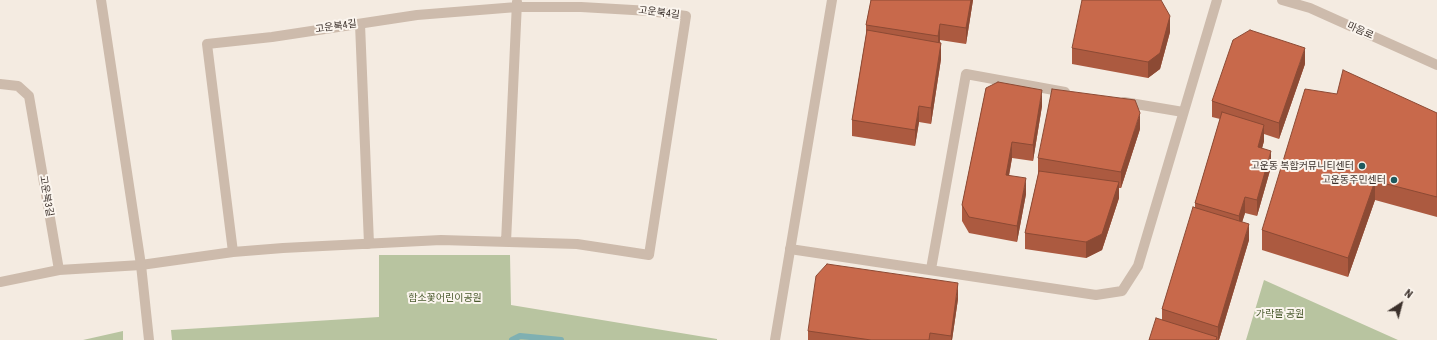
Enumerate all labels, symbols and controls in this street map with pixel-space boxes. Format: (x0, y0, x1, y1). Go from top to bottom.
street label: 고운북4길 (638, 5, 680, 21)
street label: 고운북4길 (314, 18, 358, 36)
street label: 마음로 (1345, 20, 1375, 42)
place label: 고운동 복합커뮤니티센터 (1251, 160, 1354, 172)
marker: 고운동 복합커뮤니티센터 (1357, 161, 1367, 171)
street label: 고운북3길 (36, 174, 56, 218)
place label: 고운동주민센터 (1322, 174, 1386, 186)
marker: 고운동주민센터 (1389, 175, 1399, 185)
north arrow (1381, 284, 1421, 324)
text: N (1402, 287, 1415, 301)
park label: 함소꽃어린이공원 (408, 292, 482, 304)
park label: 가락뜰 공원 (1256, 308, 1304, 320)

